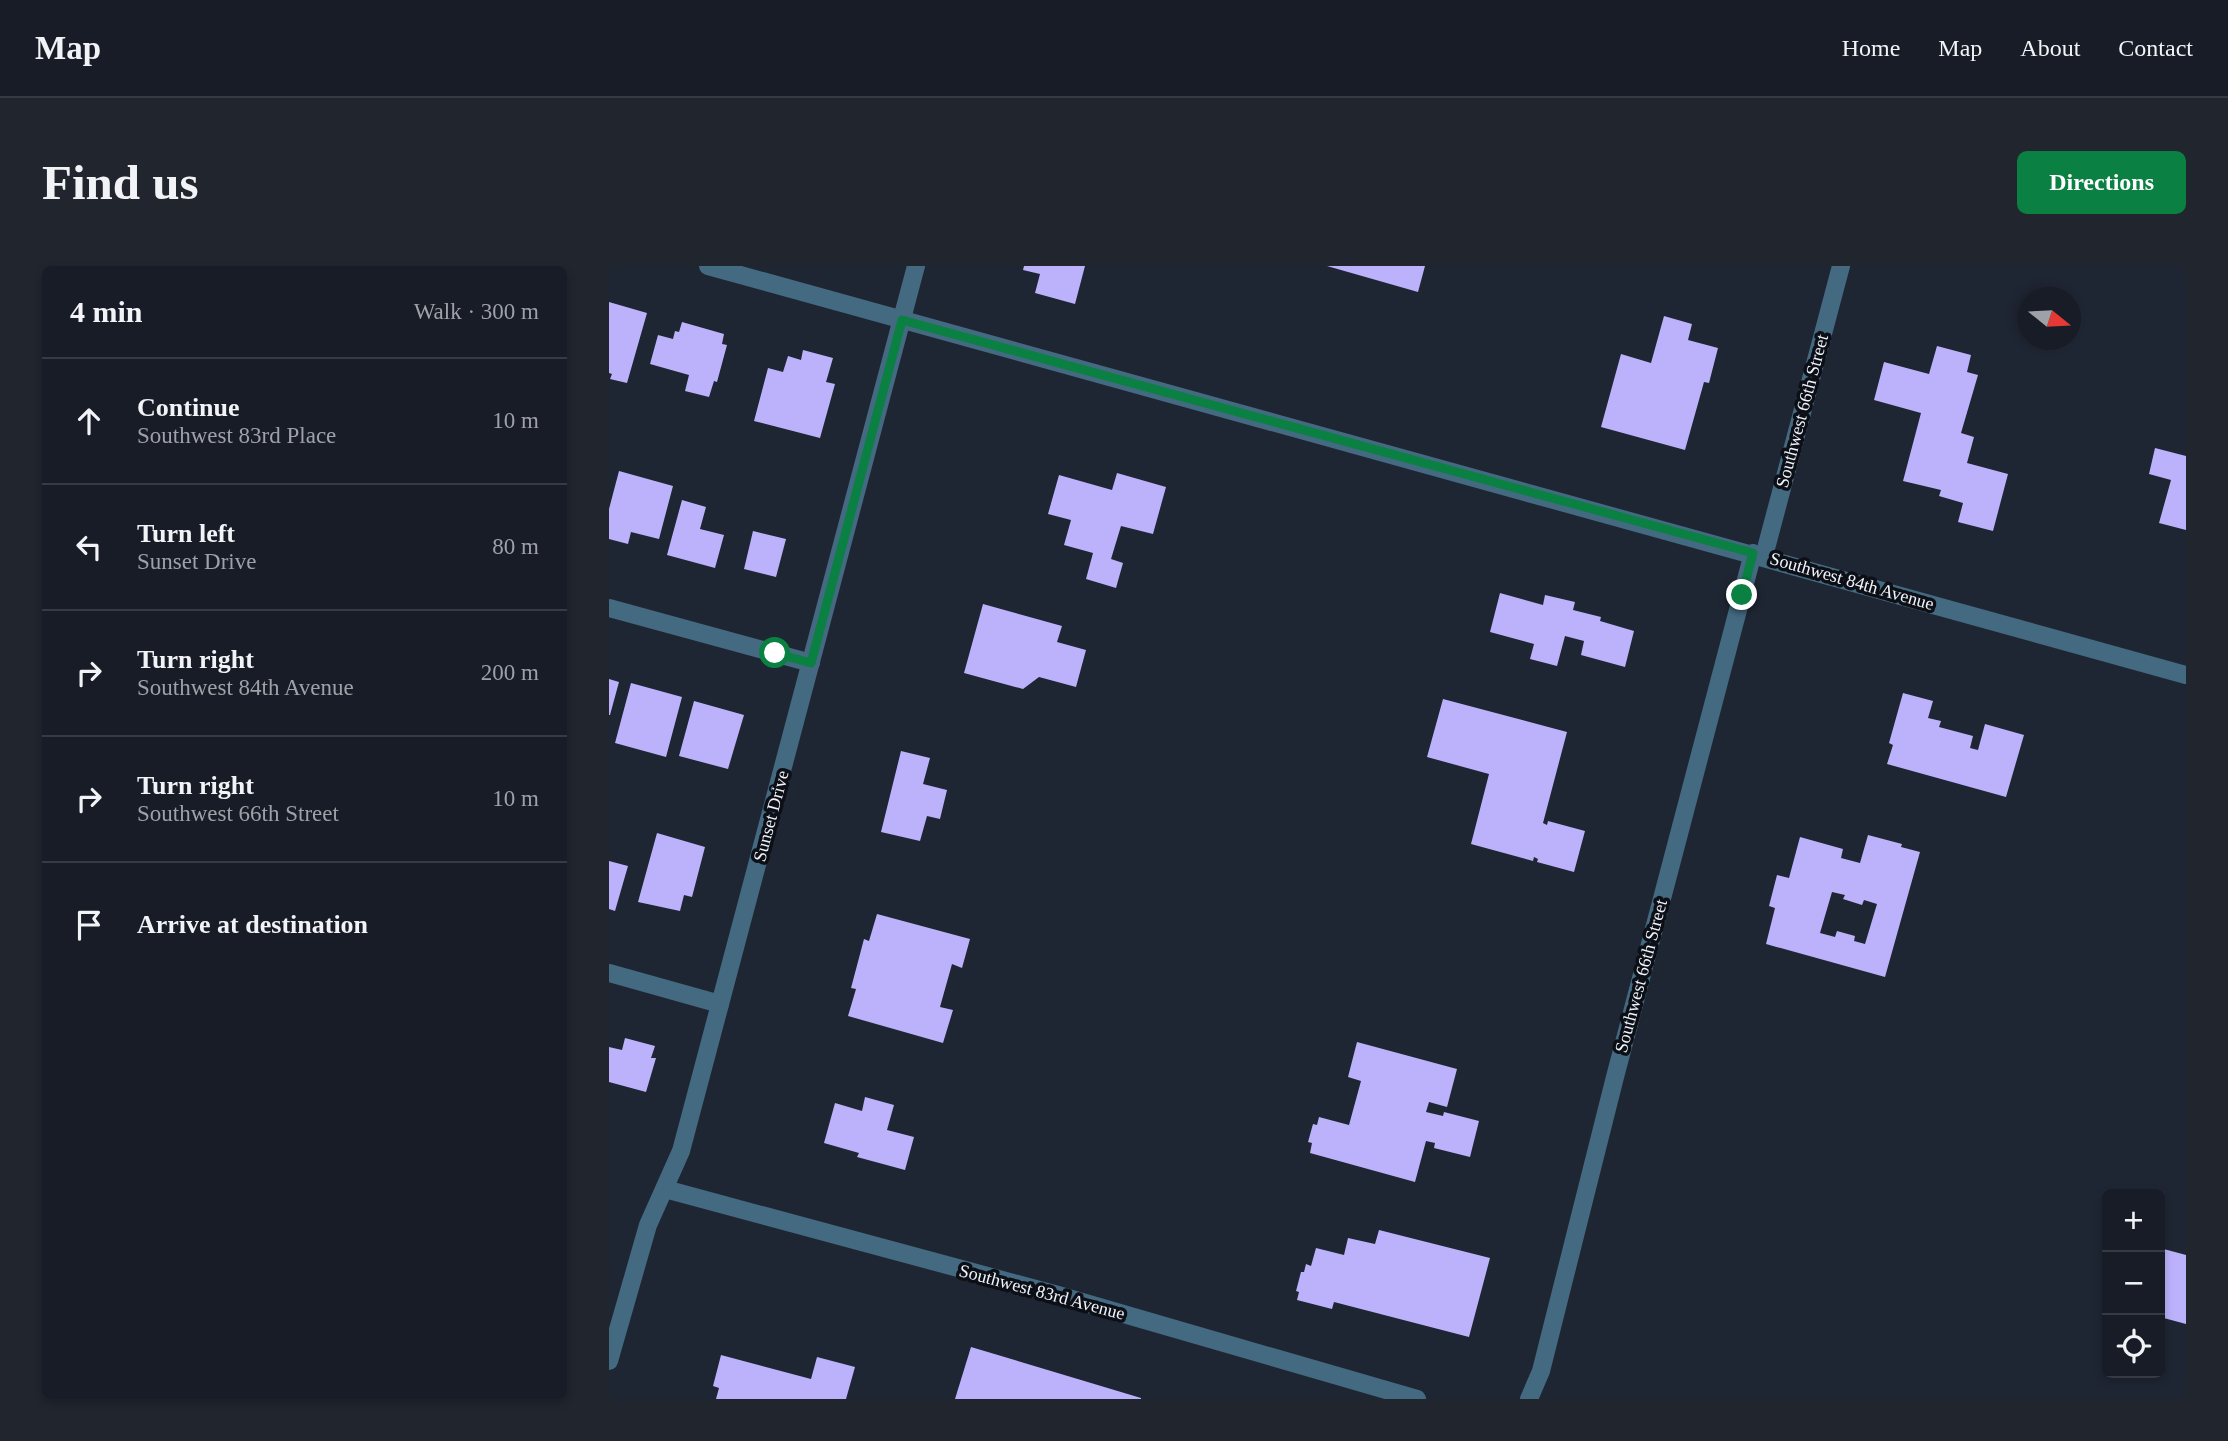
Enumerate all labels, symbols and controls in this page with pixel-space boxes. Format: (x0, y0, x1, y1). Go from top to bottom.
text: Map (35, 30, 101, 66)
text: Home (1842, 35, 1900, 61)
text: Map (1938, 35, 1982, 61)
text: About (2020, 35, 2080, 61)
text: Contact (2118, 35, 2193, 61)
button: Directions (2017, 151, 2186, 214)
text: Find us (42, 155, 199, 210)
north arrow (2018, 287, 2081, 350)
text: 4 min (70, 295, 143, 328)
text: Walk · 300 m (414, 299, 539, 324)
street label: Southwest 66th Street (1772, 332, 1832, 490)
text: Continue (137, 393, 240, 422)
icon: ahead (70, 402, 108, 440)
text: 10 m (492, 408, 539, 433)
text: Southwest 83rd Place (137, 423, 336, 448)
text: Turn left (137, 519, 235, 548)
icon: left (70, 528, 108, 566)
text: 80 m (492, 534, 539, 559)
street label: Southwest 84th Avenue (1768, 548, 1936, 614)
text: Sunset Drive (137, 549, 256, 574)
route end (1726, 579, 1757, 610)
route start (759, 637, 790, 668)
text: Turn right (137, 645, 254, 674)
icon: right (70, 654, 108, 692)
text: 200 m (481, 660, 539, 685)
text: Southwest 84th Avenue (137, 675, 354, 700)
street label: Sunset Drive (749, 768, 793, 864)
text: Turn right (137, 771, 254, 800)
icon: right (70, 780, 108, 818)
text: 10 m (492, 786, 539, 811)
text: Southwest 66th Street (137, 801, 339, 826)
street label: Southwest 66th Street (1611, 897, 1671, 1055)
icon: arrive (70, 906, 108, 944)
text: Arrive at destination (137, 910, 368, 939)
map controls (2102, 1189, 2165, 1378)
button: + (2102, 1189, 2165, 1252)
button: − (2102, 1252, 2165, 1315)
street label: Southwest 83rd Avenue (957, 1260, 1127, 1324)
button: locate (2102, 1315, 2165, 1378)

